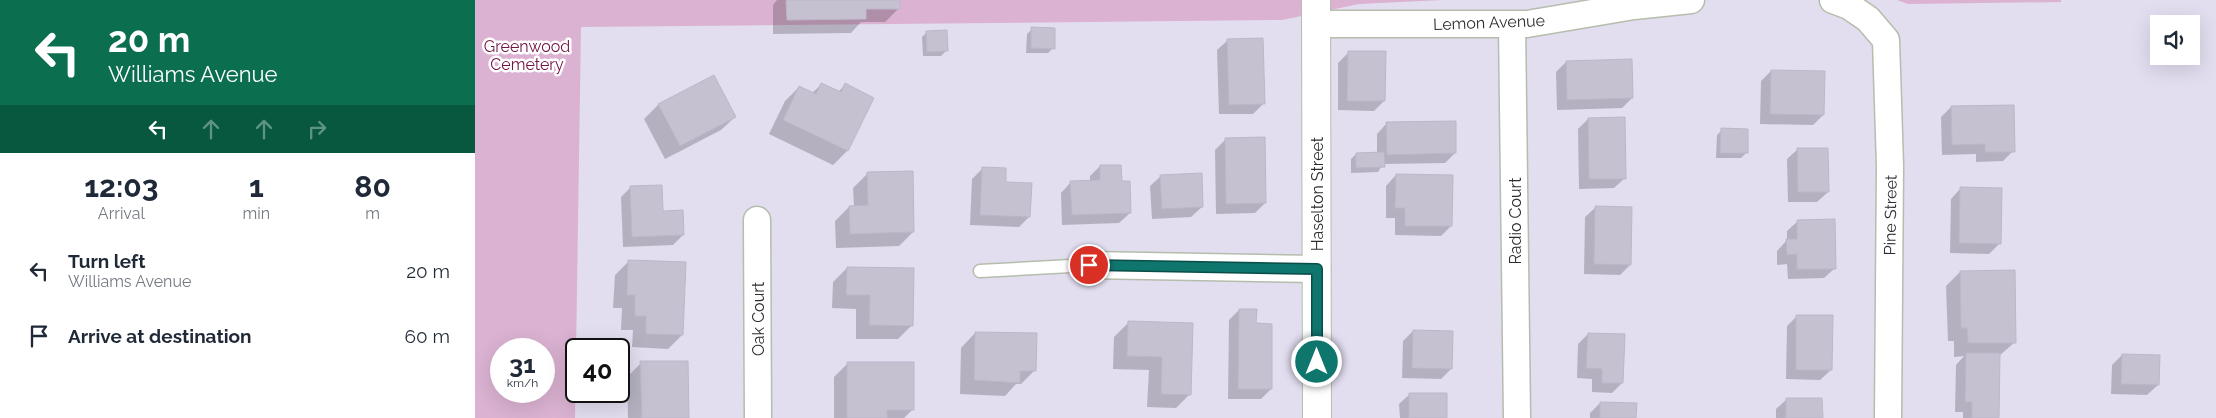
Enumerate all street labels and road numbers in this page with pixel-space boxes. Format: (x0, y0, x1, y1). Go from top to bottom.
street label: Lemon Avenue (1433, 11, 1545, 34)
street label: Haselton Street (1308, 136, 1327, 251)
street label: Pine Street (1880, 174, 1901, 255)
street label: Radio Court (1506, 177, 1525, 265)
street label: Oak Court (749, 281, 768, 356)

